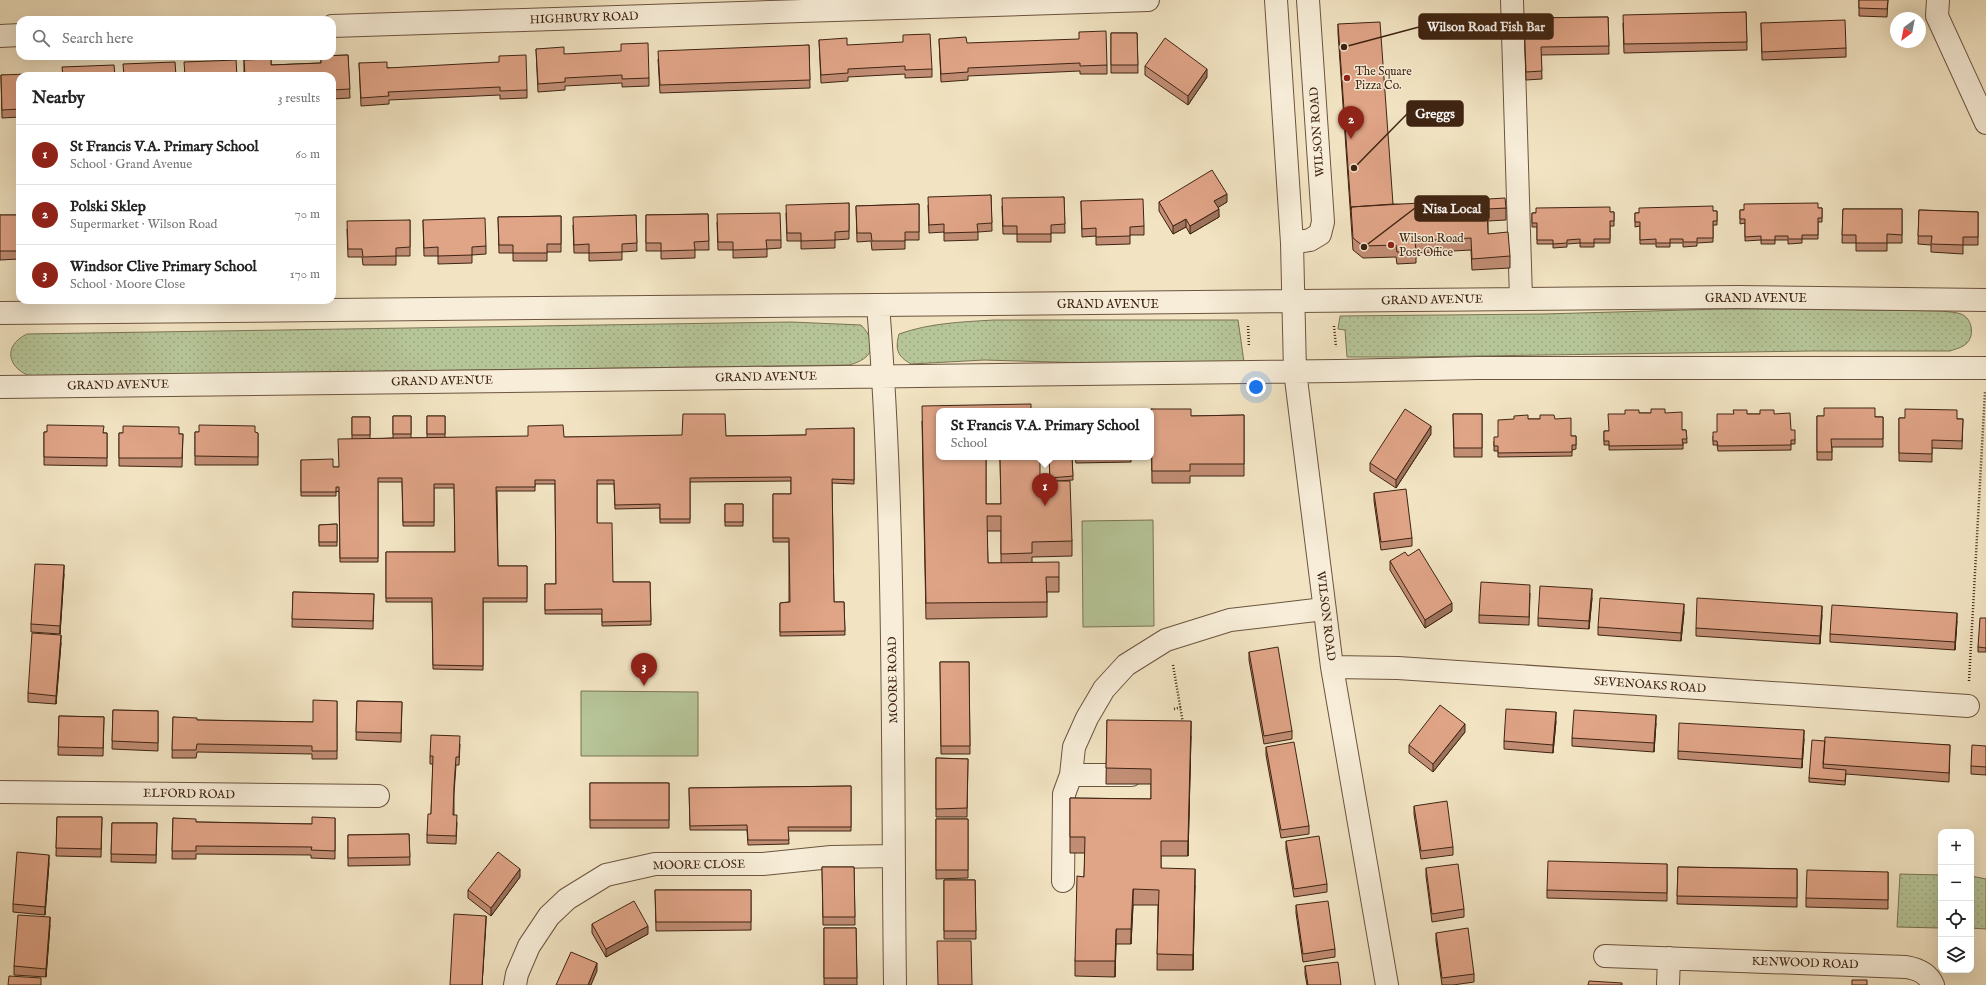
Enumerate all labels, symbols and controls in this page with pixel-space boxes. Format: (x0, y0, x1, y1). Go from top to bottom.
street label: HIGHBURY ROAD (529, 9, 639, 27)
north arrow (1890, 12, 1926, 48)
callout: Wilson Road Fish Bar (1419, 14, 1553, 39)
search box (16, 16, 336, 60)
text: Wilson Road Fish Bar (1426, 19, 1545, 36)
icon: search (30, 27, 52, 49)
text: Search here (62, 29, 133, 48)
place label: The Square Pizza Co. (1355, 64, 1412, 93)
marker: The Square Pizza Co. (1342, 73, 1352, 83)
street label: WILSON ROAD (1306, 86, 1328, 178)
text: Nearby (32, 88, 85, 109)
text: 3 results (278, 90, 320, 107)
callout: Greggs (1407, 101, 1463, 126)
pin: 2 (1338, 106, 1364, 139)
text: Greggs (1415, 106, 1455, 123)
text: St Francis V.A. Primary School (70, 137, 259, 156)
text: 1 (43, 146, 47, 163)
text: 60 m (295, 146, 320, 163)
text: School · Grand Avenue (70, 156, 192, 173)
callout: Nisa Local (1415, 196, 1489, 221)
text: Polski Sklep (70, 197, 146, 216)
text: Nisa Local (1422, 201, 1482, 218)
text: 2 (42, 206, 48, 223)
text: 70 m (295, 206, 320, 223)
text: Supermarket · Wilson Road (70, 216, 218, 233)
place label: Wilson Road Post Office (1399, 231, 1464, 260)
marker: Wilson Road Post Office (1386, 240, 1396, 250)
text: Windsor Clive Primary School (70, 257, 257, 276)
text: 3 (43, 266, 47, 283)
text: 170 m (290, 266, 320, 283)
text: School · Moore Close (70, 276, 185, 293)
street label: GRAND AVENUE (1705, 291, 1807, 306)
street label: GRAND AVENUE (1381, 292, 1483, 308)
street label: GRAND AVENUE (1057, 297, 1159, 312)
street label: GRAND AVENUE (715, 369, 817, 385)
street label: GRAND AVENUE (391, 373, 493, 389)
street label: GRAND AVENUE (67, 377, 169, 393)
your location (1246, 377, 1266, 397)
popup (936, 408, 1154, 460)
text: St Francis V.A. Primary School (951, 416, 1139, 435)
text: School (951, 435, 987, 452)
pin: 1 (1032, 473, 1058, 506)
street label: WILSON ROAD (1313, 570, 1339, 662)
street label: MOORE ROAD (885, 636, 901, 724)
pin: 3 (631, 653, 657, 686)
street label: SEVENOAKS ROAD (1593, 674, 1707, 696)
street label: ELFORD ROAD (143, 786, 235, 802)
map controls (1938, 829, 1974, 973)
button: + (1938, 829, 1974, 865)
street label: MOORE CLOSE (653, 857, 745, 873)
button: − (1938, 865, 1974, 901)
button: locate (1938, 901, 1974, 937)
button: layers (1938, 937, 1974, 973)
street label: KENWOOD ROAD (1751, 954, 1859, 972)

